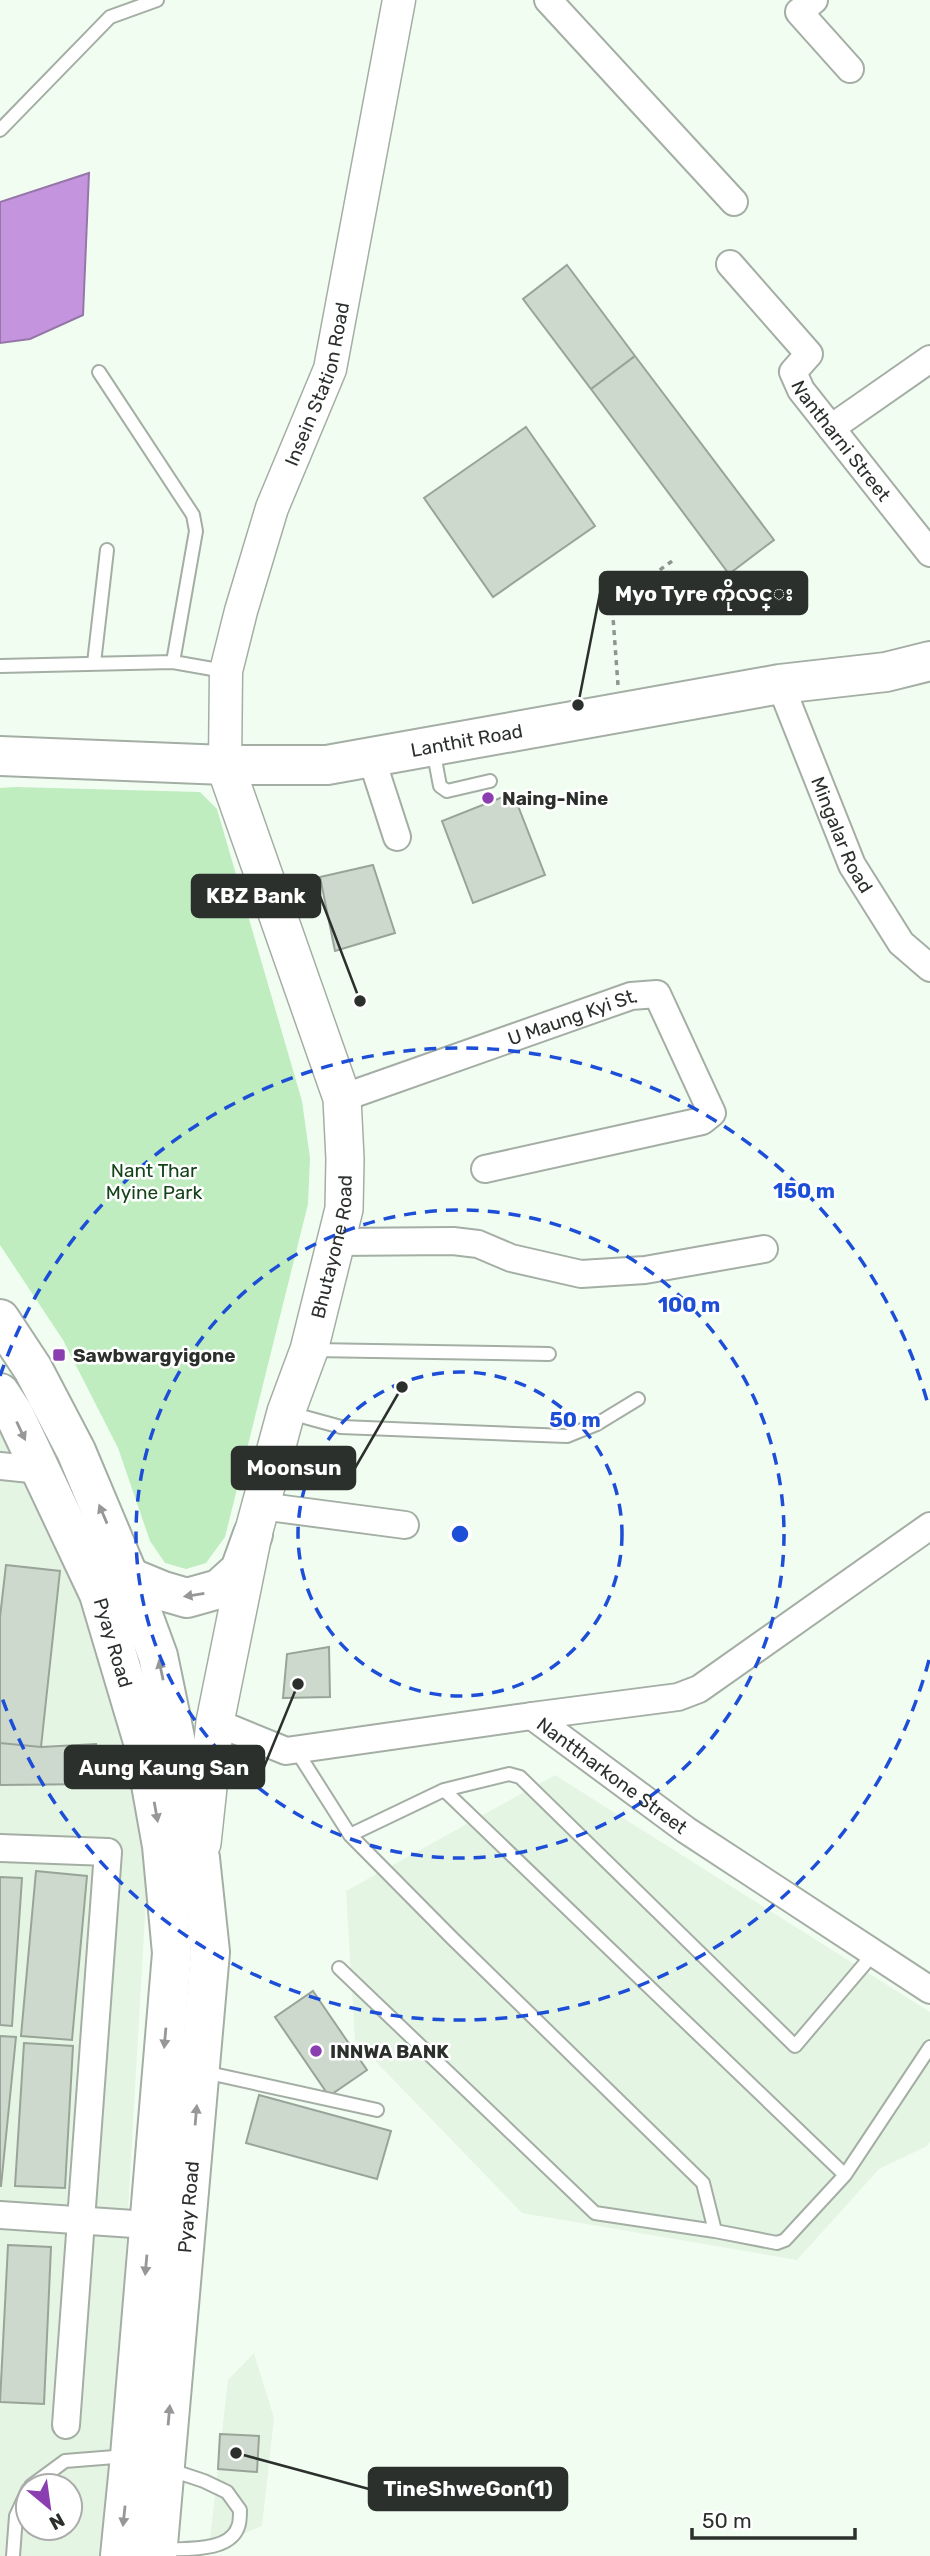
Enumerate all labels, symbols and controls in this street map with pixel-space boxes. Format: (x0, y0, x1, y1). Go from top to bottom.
street label: Insein Station Road (280, 300, 354, 469)
street label: Nantharni Street (786, 377, 896, 506)
callout: Myo Tyre ကိုလင္း (600, 572, 807, 614)
text: Myo Tyre ကိုလင္း (615, 578, 793, 611)
street label: Lanthit Road (409, 719, 525, 762)
street label: Mingalar Road (806, 773, 878, 897)
place label: Naing-Nine (502, 787, 608, 810)
marker: Naing-Nine (480, 790, 496, 806)
callout: KBZ Bank (192, 875, 320, 917)
text: KBZ Bank (206, 883, 307, 908)
street label: U Maung Kyi St. (505, 984, 639, 1051)
park label: Nant Thar Myine Park (106, 1159, 202, 1204)
street label: Bhutayone Road (306, 1175, 357, 1321)
text: 150 m (773, 1178, 835, 1203)
text: 100 m (658, 1292, 720, 1317)
place label: Sawbwargyigone (73, 1344, 236, 1367)
marker: Sawbwargyigone (51, 1347, 67, 1363)
text: 50 m (549, 1407, 601, 1432)
one-way arrow (16, 1421, 27, 1441)
callout: Moonsun (232, 1447, 355, 1489)
text: Moonsun (246, 1455, 342, 1480)
one-way arrow (97, 1503, 108, 1524)
centre of rings (448, 1522, 472, 1546)
one-way arrow (183, 1589, 205, 1600)
street label: Pyay Road (89, 1595, 137, 1690)
one-way arrow (156, 1659, 167, 1681)
street label: Nanttharkone Street (532, 1713, 692, 1839)
callout: Aung Kaung San (65, 1746, 264, 1788)
text: Aung Kaung San (79, 1755, 249, 1780)
one-way arrow (151, 1801, 162, 1823)
one-way arrow (159, 2028, 170, 2050)
place label: INNWA BANK (330, 2040, 449, 2063)
marker: INNWA BANK (308, 2043, 324, 2059)
one-way arrow (191, 2104, 202, 2126)
street label: Pyay Road (173, 2160, 204, 2254)
one-way arrow (140, 2254, 151, 2276)
one-way arrow (164, 2404, 175, 2426)
callout: TineShweGon(1) (369, 2468, 567, 2510)
north arrow (14, 2472, 84, 2542)
text: TineShweGon(1) (383, 2476, 553, 2501)
scale bar (692, 2496, 855, 2540)
one-way arrow (118, 2505, 129, 2527)
text: N (45, 2508, 69, 2535)
text: 50 m (702, 2508, 752, 2533)

